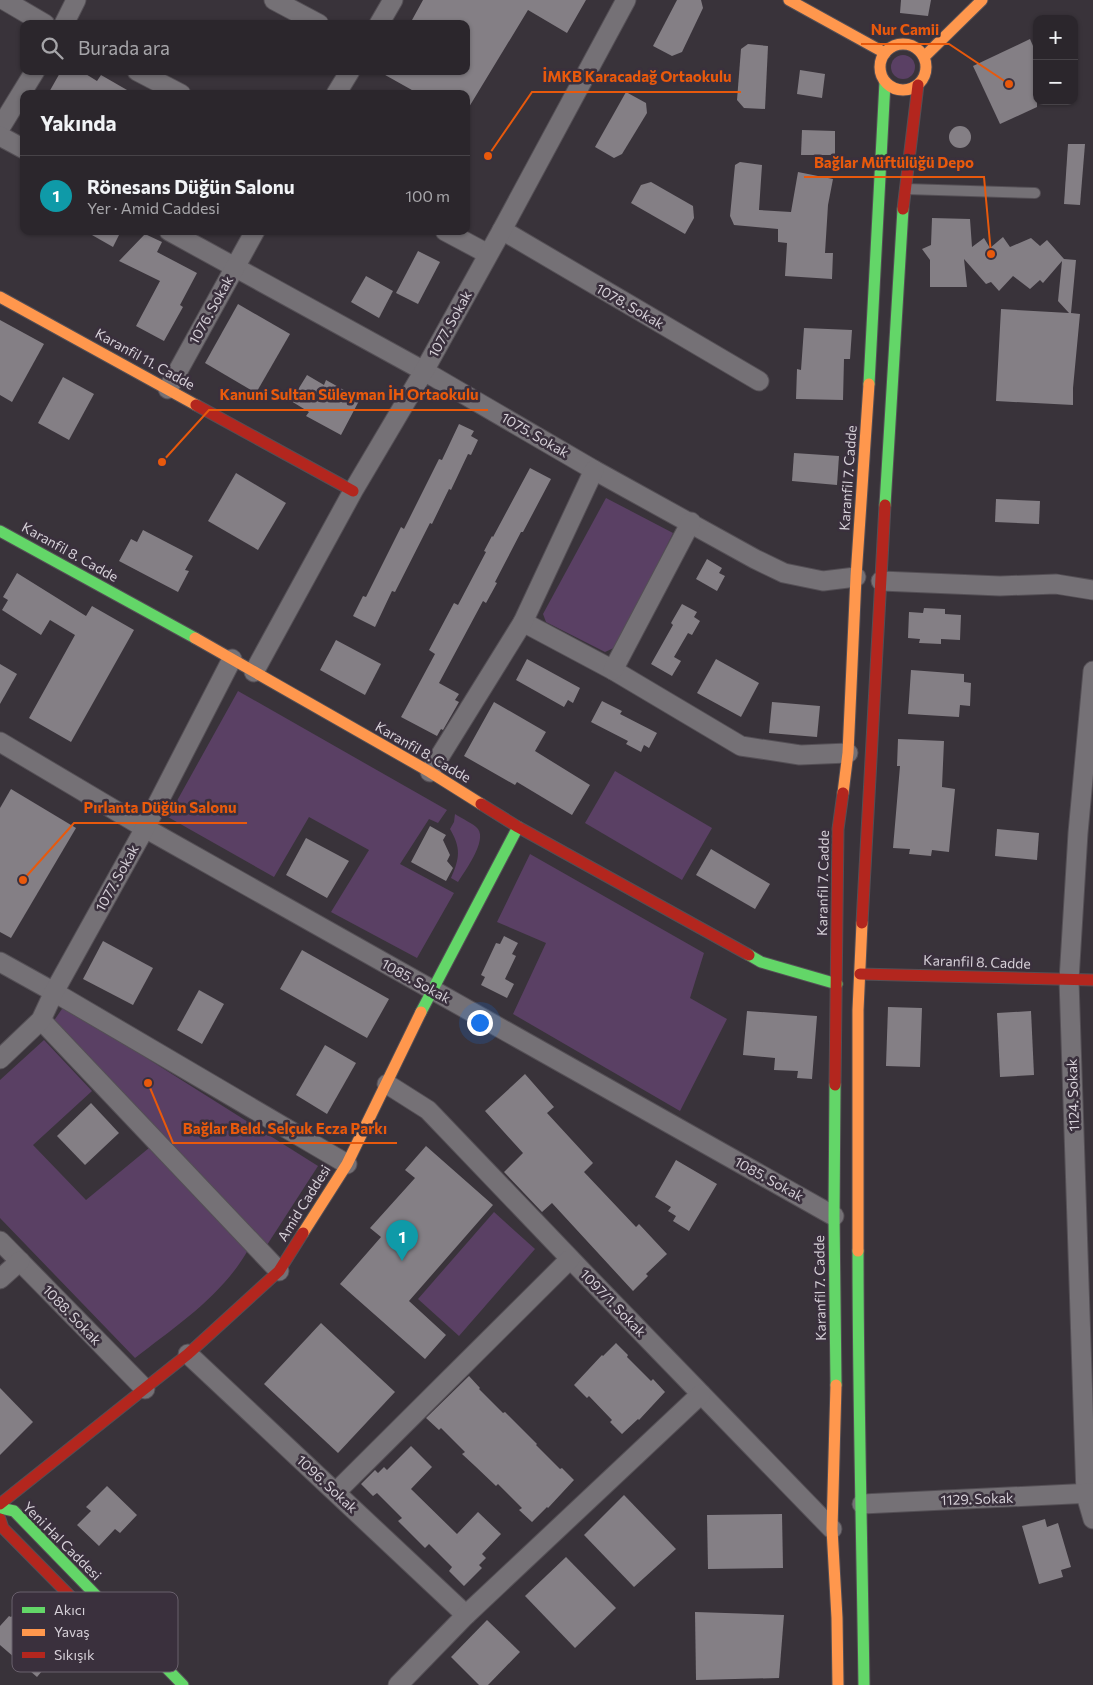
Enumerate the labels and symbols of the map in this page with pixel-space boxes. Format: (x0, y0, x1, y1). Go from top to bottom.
callout: Nur Camii (861, 14, 949, 44)
text: Nur Camii (871, 20, 939, 38)
callout: İMKB Karacadağ Ortaokulu (532, 62, 741, 92)
text: İMKB Karacadağ Ortaokulu (542, 67, 732, 85)
callout: Bağlar Müftülüğü Depo (804, 147, 984, 177)
text: Bağlar Müftülüğü Depo (814, 153, 974, 171)
street label: 1076. Sokak (185, 272, 237, 347)
street label: 1078. Sokak (593, 279, 668, 332)
street label: 1077. Sokak (424, 287, 475, 360)
street label: Karanfil 11. Cadde (92, 324, 198, 393)
callout: Kanuni Sultan Süleyman İH Ortaokulu (209, 380, 488, 410)
text: Kanuni Sultan Süleyman İH Ortaokulu (219, 385, 479, 403)
street label: 1075. Sokak (498, 408, 572, 461)
street label: Karanfil 7. Cadde (835, 425, 860, 531)
street label: Karanfil 8. Cadde (19, 518, 121, 585)
street label: Karanfil 8. Cadde (372, 717, 474, 786)
callout: Pırlanta Düğün Salonu (74, 793, 247, 823)
text: Pırlanta Düğün Salonu (84, 798, 236, 816)
street label: Karanfil 7. Cadde (813, 830, 832, 936)
street label: 1077. Sokak (91, 841, 142, 914)
street label: Karanfil 8. Cadde (923, 951, 1031, 972)
street label: 1085. Sokak (379, 955, 454, 1007)
your location (467, 1010, 493, 1036)
street label: 1124. Sokak (1063, 1058, 1082, 1132)
callout: Bağlar Beld. Selçuk Ecza Parkı (173, 1113, 397, 1143)
text: Bağlar Beld. Selçuk Ecza Parkı (183, 1119, 387, 1137)
street label: 1085. Sokak (732, 1153, 807, 1205)
street label: Amid Caddesi (273, 1161, 334, 1244)
pin: 1 (386, 1220, 418, 1261)
street label: Karanfil 7. Cadde (810, 1235, 829, 1341)
street label: 1097/1. Sokak (577, 1265, 650, 1340)
street label: 1088. Sokak (40, 1281, 105, 1349)
street label: 1096. Sokak (293, 1451, 362, 1516)
street label: 1129. Sokak (940, 1489, 1014, 1508)
street label: Yeni Hal Caddesi (20, 1498, 105, 1583)
legend (12, 1592, 178, 1672)
text: Akıcı (54, 1601, 85, 1618)
text: Yavaş (54, 1623, 90, 1640)
text: Sıkışık (54, 1646, 95, 1663)

